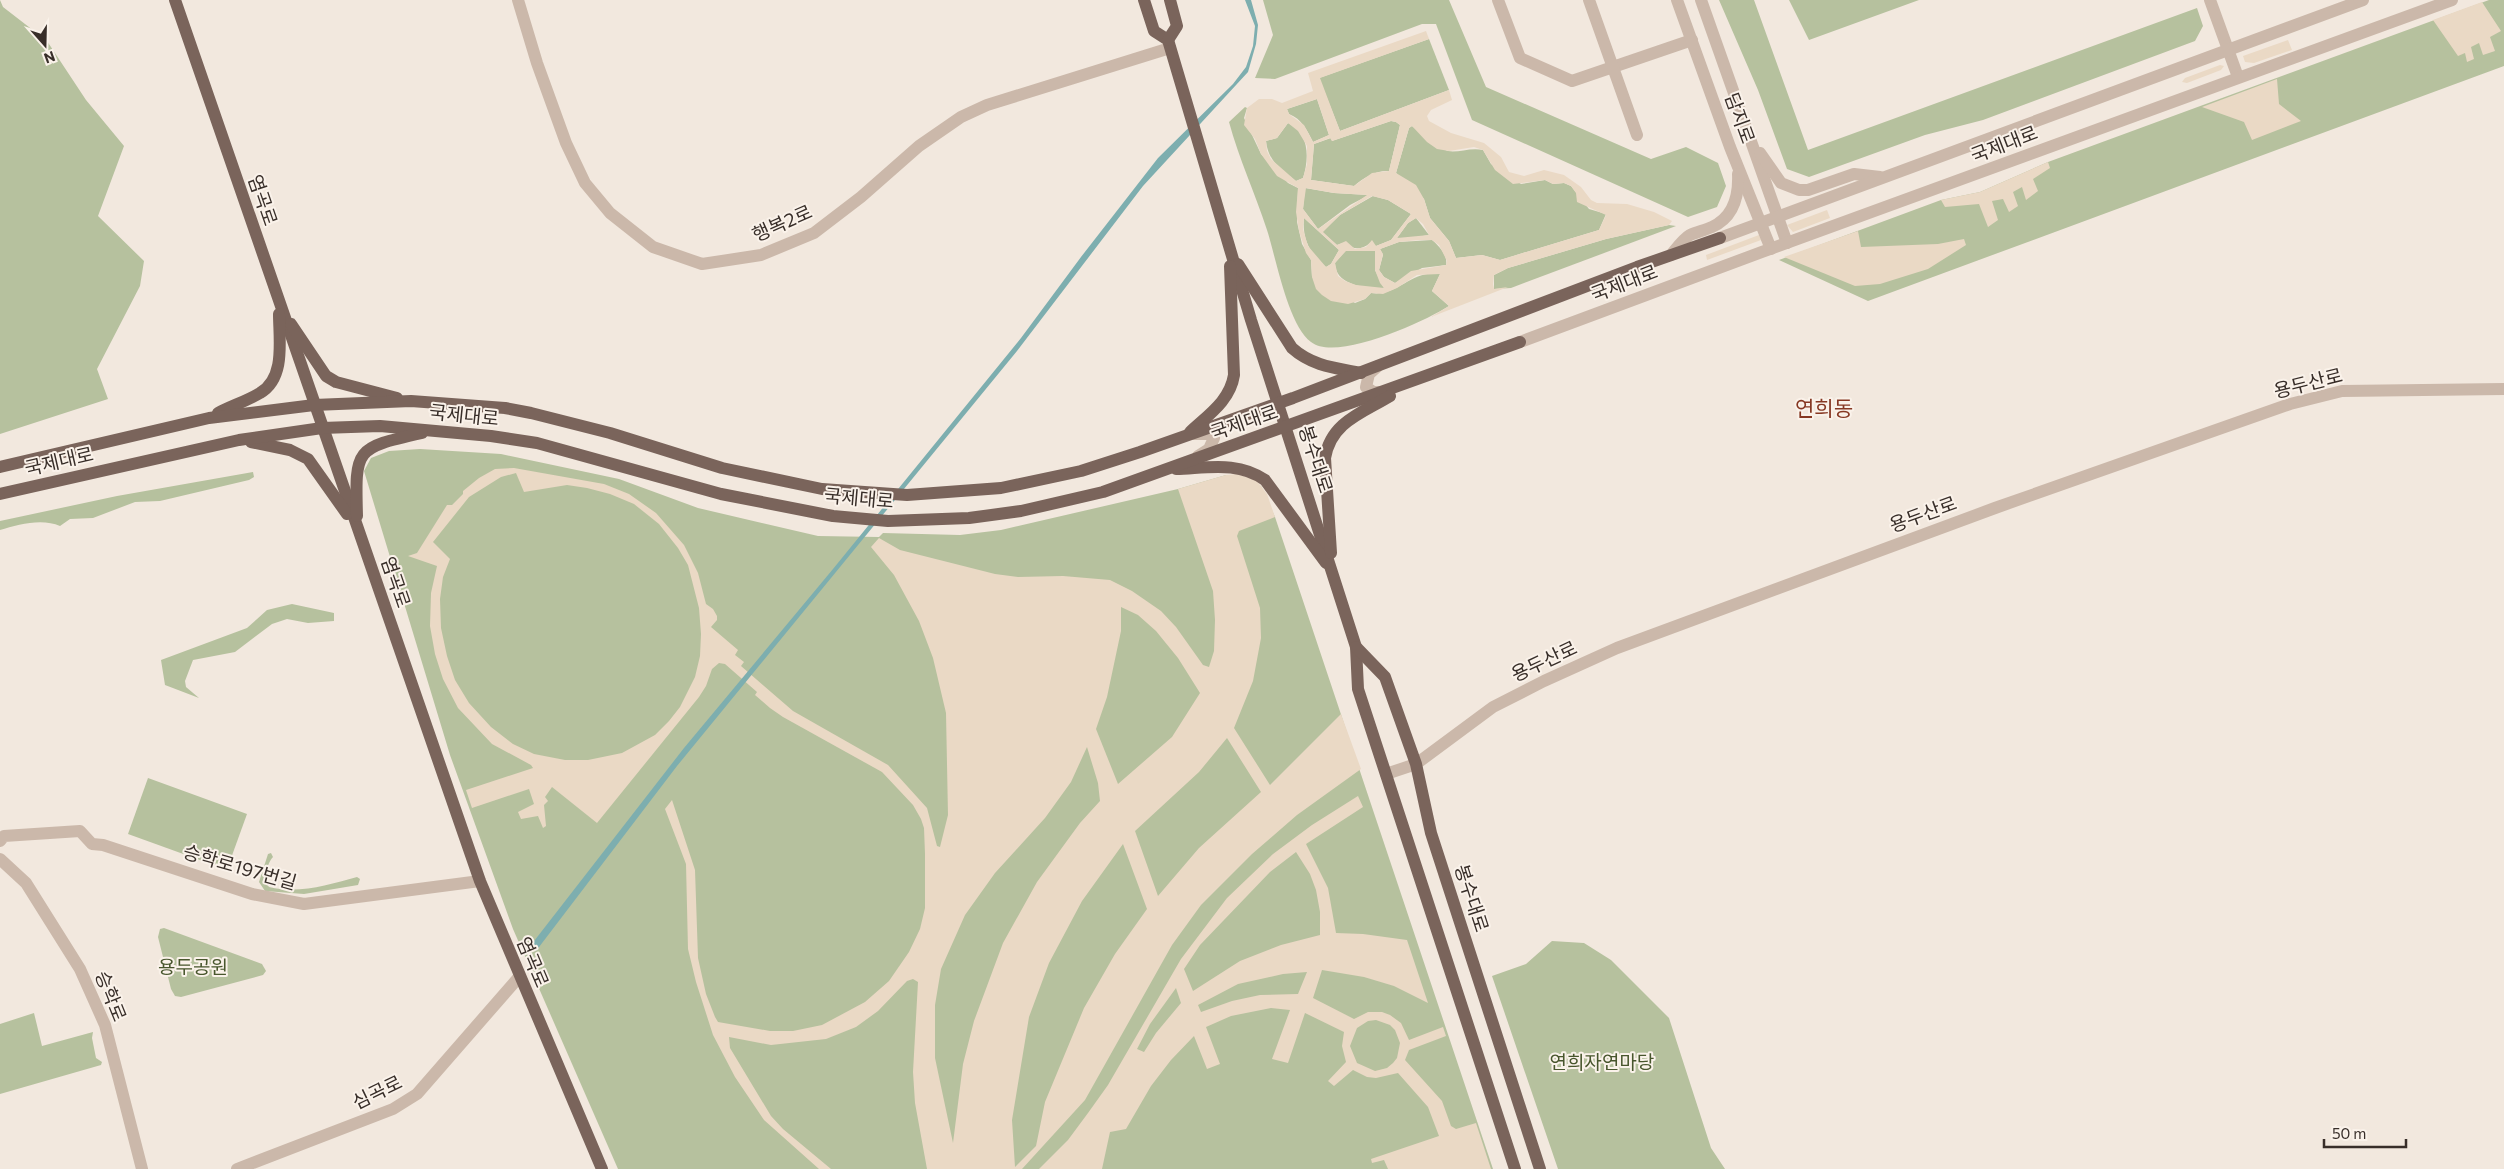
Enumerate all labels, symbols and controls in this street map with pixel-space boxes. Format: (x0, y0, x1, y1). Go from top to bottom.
north arrow (20, 20, 70, 70)
text: N (42, 48, 57, 67)
street label: 담지로 (1721, 89, 1760, 146)
street label: 국제대로 (1967, 120, 2041, 167)
street label: 염곡로 (244, 171, 283, 228)
street label: 행복2로 (748, 199, 815, 246)
street label: 국제대로 (1587, 259, 1661, 306)
street label: 용두산로 (2271, 363, 2345, 402)
district label: 연희동 (1795, 395, 1853, 420)
street label: 국제대로 (428, 399, 500, 430)
street label: 국제대로 (1207, 399, 1281, 444)
street label: 봉수대로 (1295, 422, 1338, 496)
street label: 국제대로 (22, 441, 96, 480)
street label: 국제대로 (823, 483, 895, 512)
street label: 용두산로 (1886, 491, 1960, 536)
street label: 염곡로 (377, 553, 416, 610)
street label: 용두산로 (1507, 635, 1580, 686)
street label: 승학로197번길 (181, 839, 300, 894)
street label: 봉수대로 (1451, 861, 1494, 935)
street label: 염곡로 (513, 933, 554, 990)
park label: 용두공원 (158, 955, 228, 978)
street label: 승학로 (91, 967, 132, 1024)
park label: 연희자연마당 (1550, 1050, 1654, 1073)
street label: 심곡로 (348, 1070, 405, 1113)
scale bar (2324, 1116, 2406, 1148)
text: 50 m (2332, 1124, 2366, 1142)

